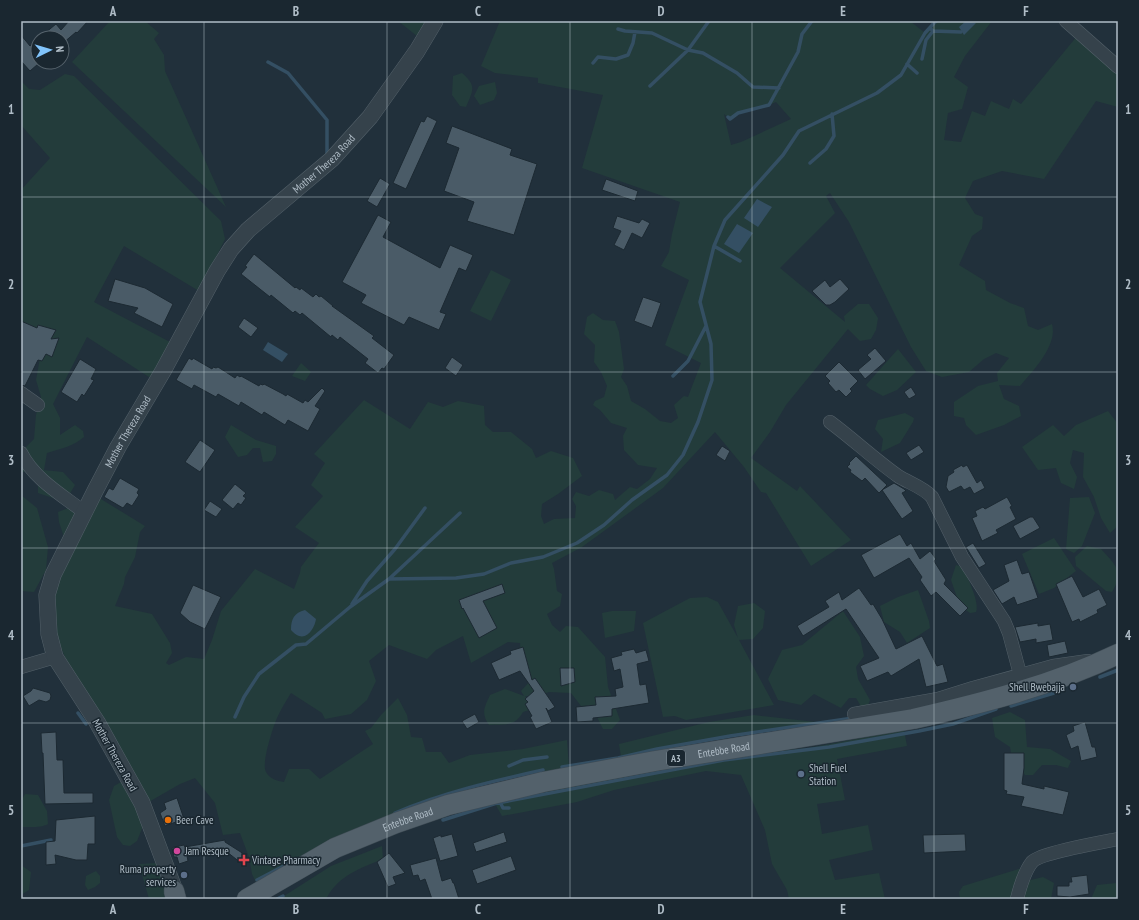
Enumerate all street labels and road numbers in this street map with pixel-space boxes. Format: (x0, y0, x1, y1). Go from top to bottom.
street label: Mother Thereza Road (290, 131, 358, 196)
street label: Mother Thereza Road (102, 393, 154, 470)
street label: Mother Thereza Road (89, 716, 141, 794)
street label: Entebbe Road (697, 739, 751, 761)
road number: A3 (667, 750, 685, 766)
street label: Entebbe Road (381, 804, 435, 835)

